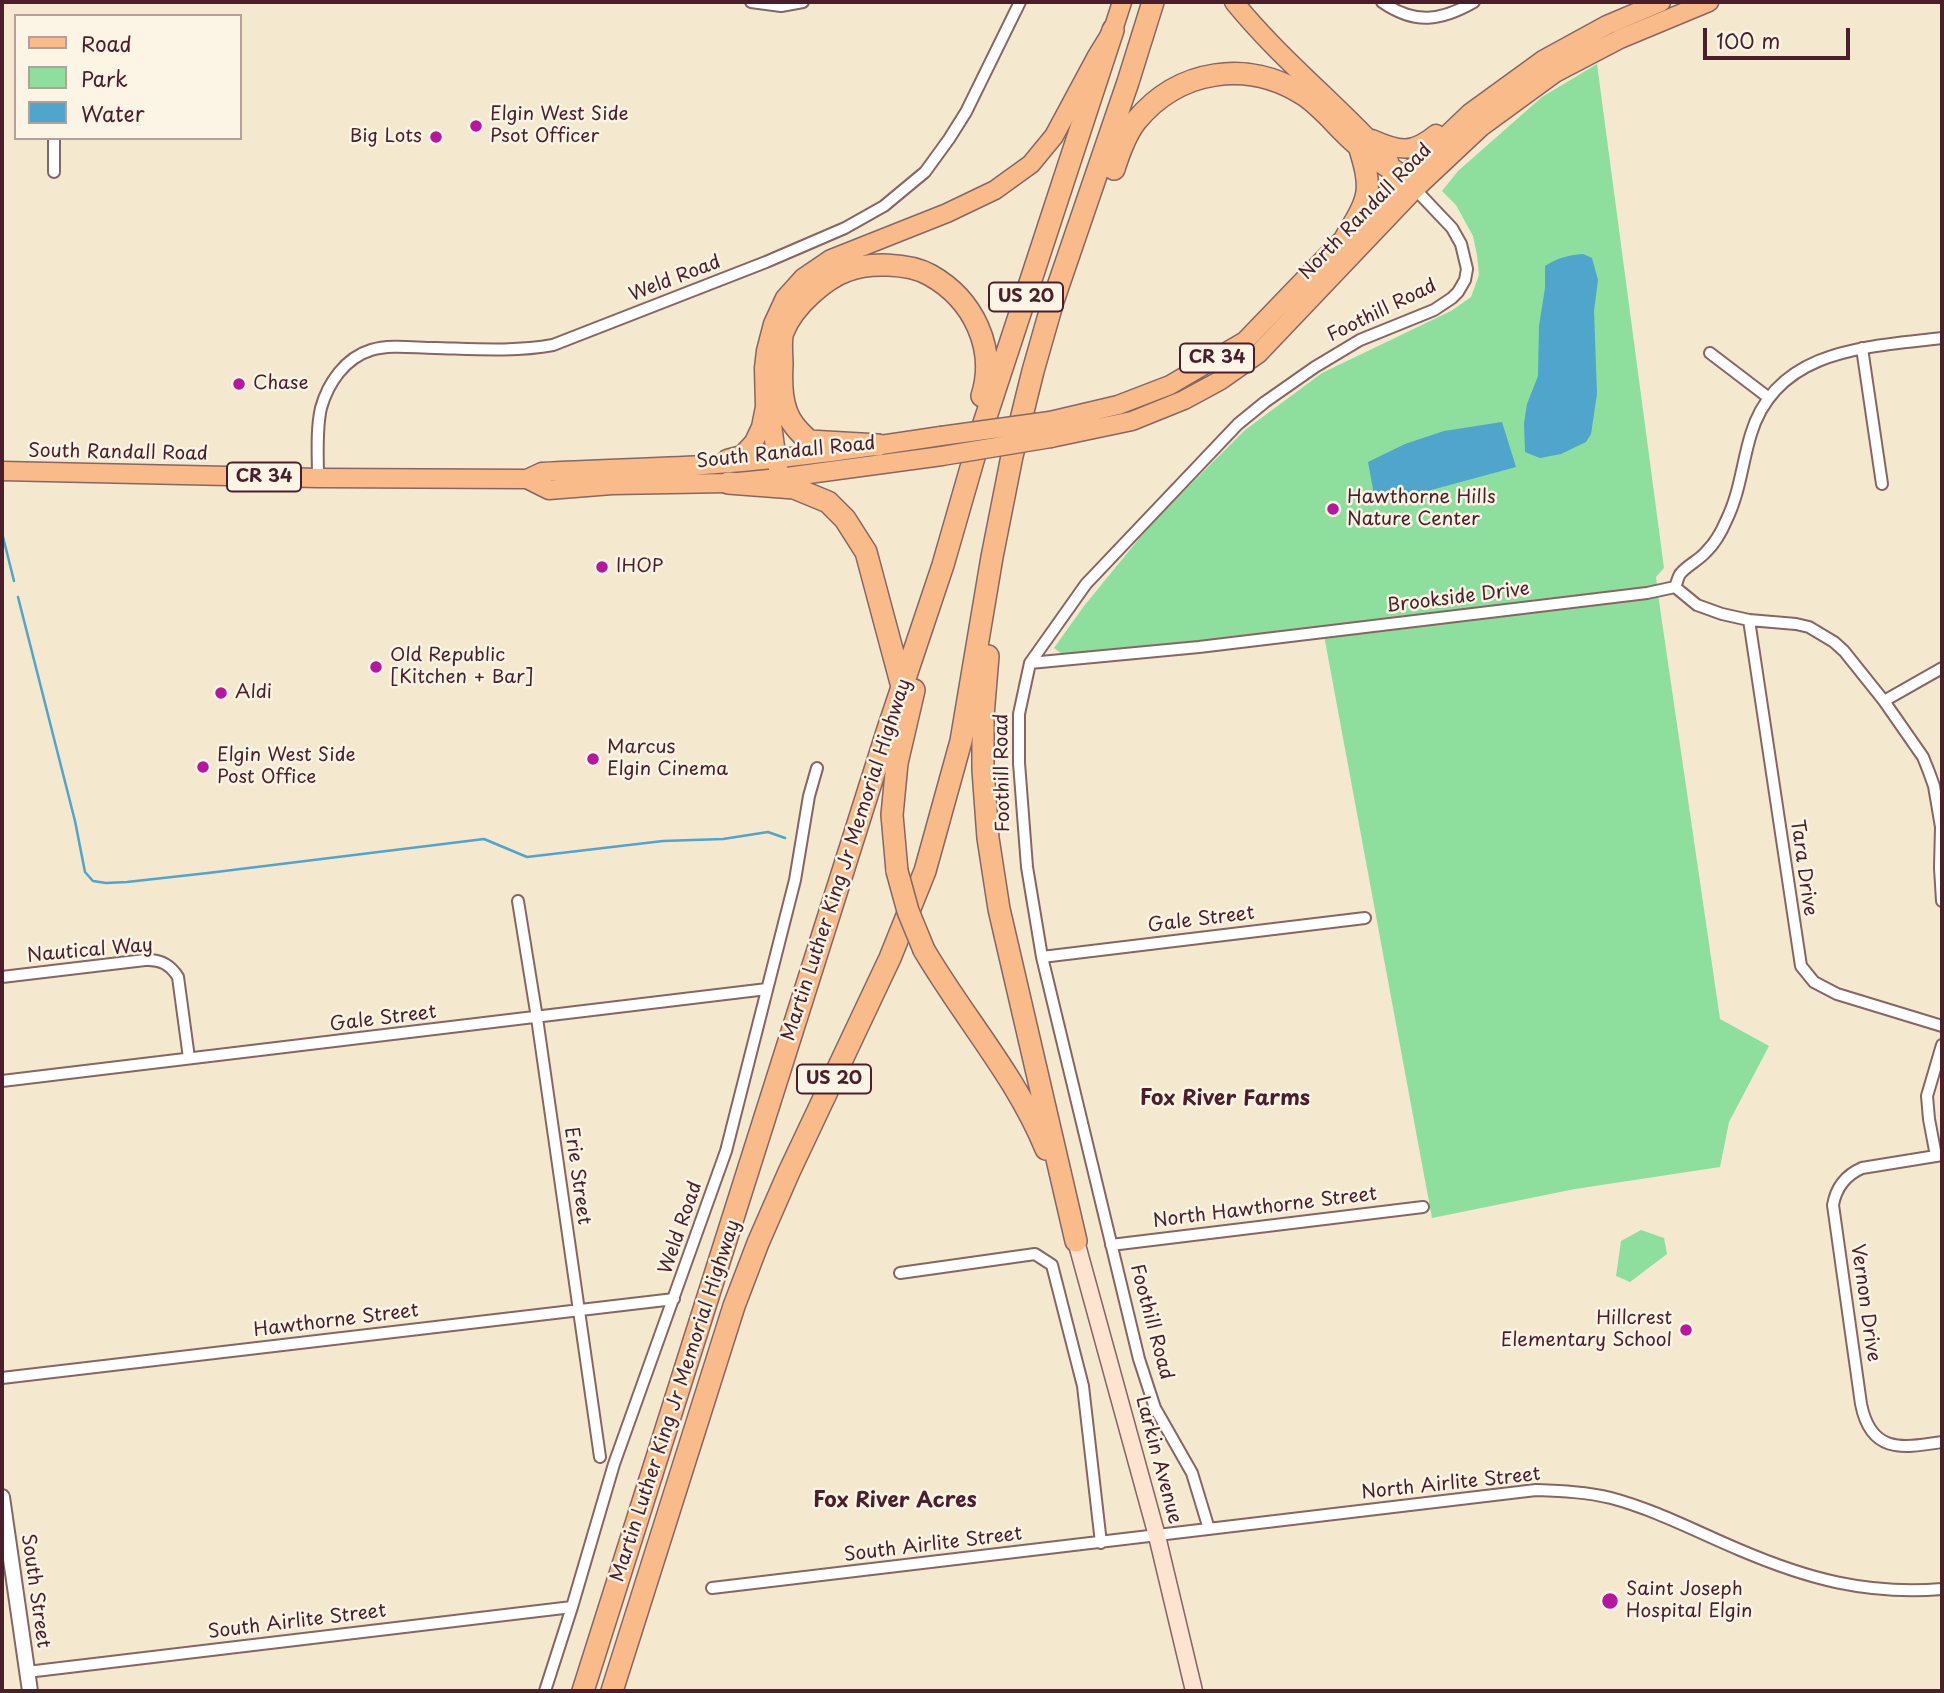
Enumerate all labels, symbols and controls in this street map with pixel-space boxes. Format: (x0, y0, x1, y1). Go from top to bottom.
legend (14, 14, 242, 140)
scale bar (1706, 14, 1853, 58)
text: 100 m (1716, 24, 1780, 56)
text: Road (81, 27, 132, 59)
text: Park (81, 62, 128, 94)
text: Water (81, 97, 144, 129)
place label: Elgin West Side Psot Officer (490, 104, 629, 148)
marker: Elgin West Side Psot Officer (468, 118, 484, 134)
place label: Big Lots (350, 126, 422, 148)
marker: Big Lots (428, 129, 444, 145)
street label: North Randall Road (1295, 139, 1437, 285)
street label: Weld Road (626, 251, 724, 307)
street label: Foothill Road (1324, 275, 1440, 347)
road number: US 20 (989, 282, 1063, 312)
road number: CR 34 (1180, 344, 1254, 372)
place label: Chase (253, 373, 309, 395)
marker: Chase (231, 376, 247, 392)
street label: South Randall Road (695, 432, 877, 474)
street label: South Randall Road (28, 440, 208, 466)
road number: CR 34 (227, 462, 301, 491)
place label: Hawthorne Hills Nature Center (1347, 487, 1496, 531)
marker: Hawthorne Hills Nature Center (1325, 501, 1341, 517)
place label: IHOP (616, 556, 664, 578)
marker: IHOP (594, 559, 610, 575)
street label: Brookside Drive (1385, 578, 1531, 618)
place label: Old Republic [Kitchen + Bar] (390, 645, 534, 689)
marker: Old Republic [Kitchen + Bar] (368, 659, 384, 675)
street label: Martin Luther King Jr Memorial Highway (778, 676, 916, 1044)
place label: Aldi (235, 682, 272, 704)
marker: Aldi (213, 685, 229, 701)
street label: Foothill Road (991, 713, 1015, 833)
place label: Marcus Elgin Cinema (607, 737, 728, 781)
place label: Elgin West Side Post Office (217, 745, 356, 789)
marker: Marcus Elgin Cinema (585, 751, 601, 767)
marker: Elgin West Side Post Office (195, 759, 211, 775)
street label: Tara Drive (1785, 818, 1821, 918)
street label: Gale Street (1146, 902, 1256, 938)
street label: Nautical Way (26, 934, 154, 968)
street label: Gale Street (328, 1001, 438, 1037)
road number: US 20 (797, 1064, 871, 1094)
district label: Fox River Farms (1140, 1086, 1310, 1112)
street label: Erie Street (559, 1126, 595, 1226)
street label: Weld Road (655, 1179, 707, 1277)
street label: North Hawthorne Street (1152, 1183, 1378, 1233)
street label: Martin Luther King Jr Memorial Highway (607, 1217, 745, 1585)
street label: Vernon Drive (1845, 1243, 1885, 1363)
street label: Foothill Road (1125, 1262, 1177, 1382)
street label: Hawthorne Street (252, 1300, 420, 1342)
place label: Hillcrest Elementary School (1501, 1308, 1672, 1352)
marker: Hillcrest Elementary School (1678, 1322, 1694, 1338)
street label: Larkin Avenue (1130, 1394, 1186, 1526)
street label: North Airlite Street (1360, 1463, 1542, 1505)
district label: Fox River Acres (813, 1488, 977, 1514)
street label: South Airlite Street (843, 1523, 1023, 1567)
street label: South Street (16, 1532, 54, 1650)
place label: Saint Joseph Hospital Elgin (1626, 1579, 1753, 1623)
marker: Saint Joseph Hospital Elgin (1600, 1591, 1620, 1611)
street label: South Airlite Street (207, 1600, 387, 1644)

